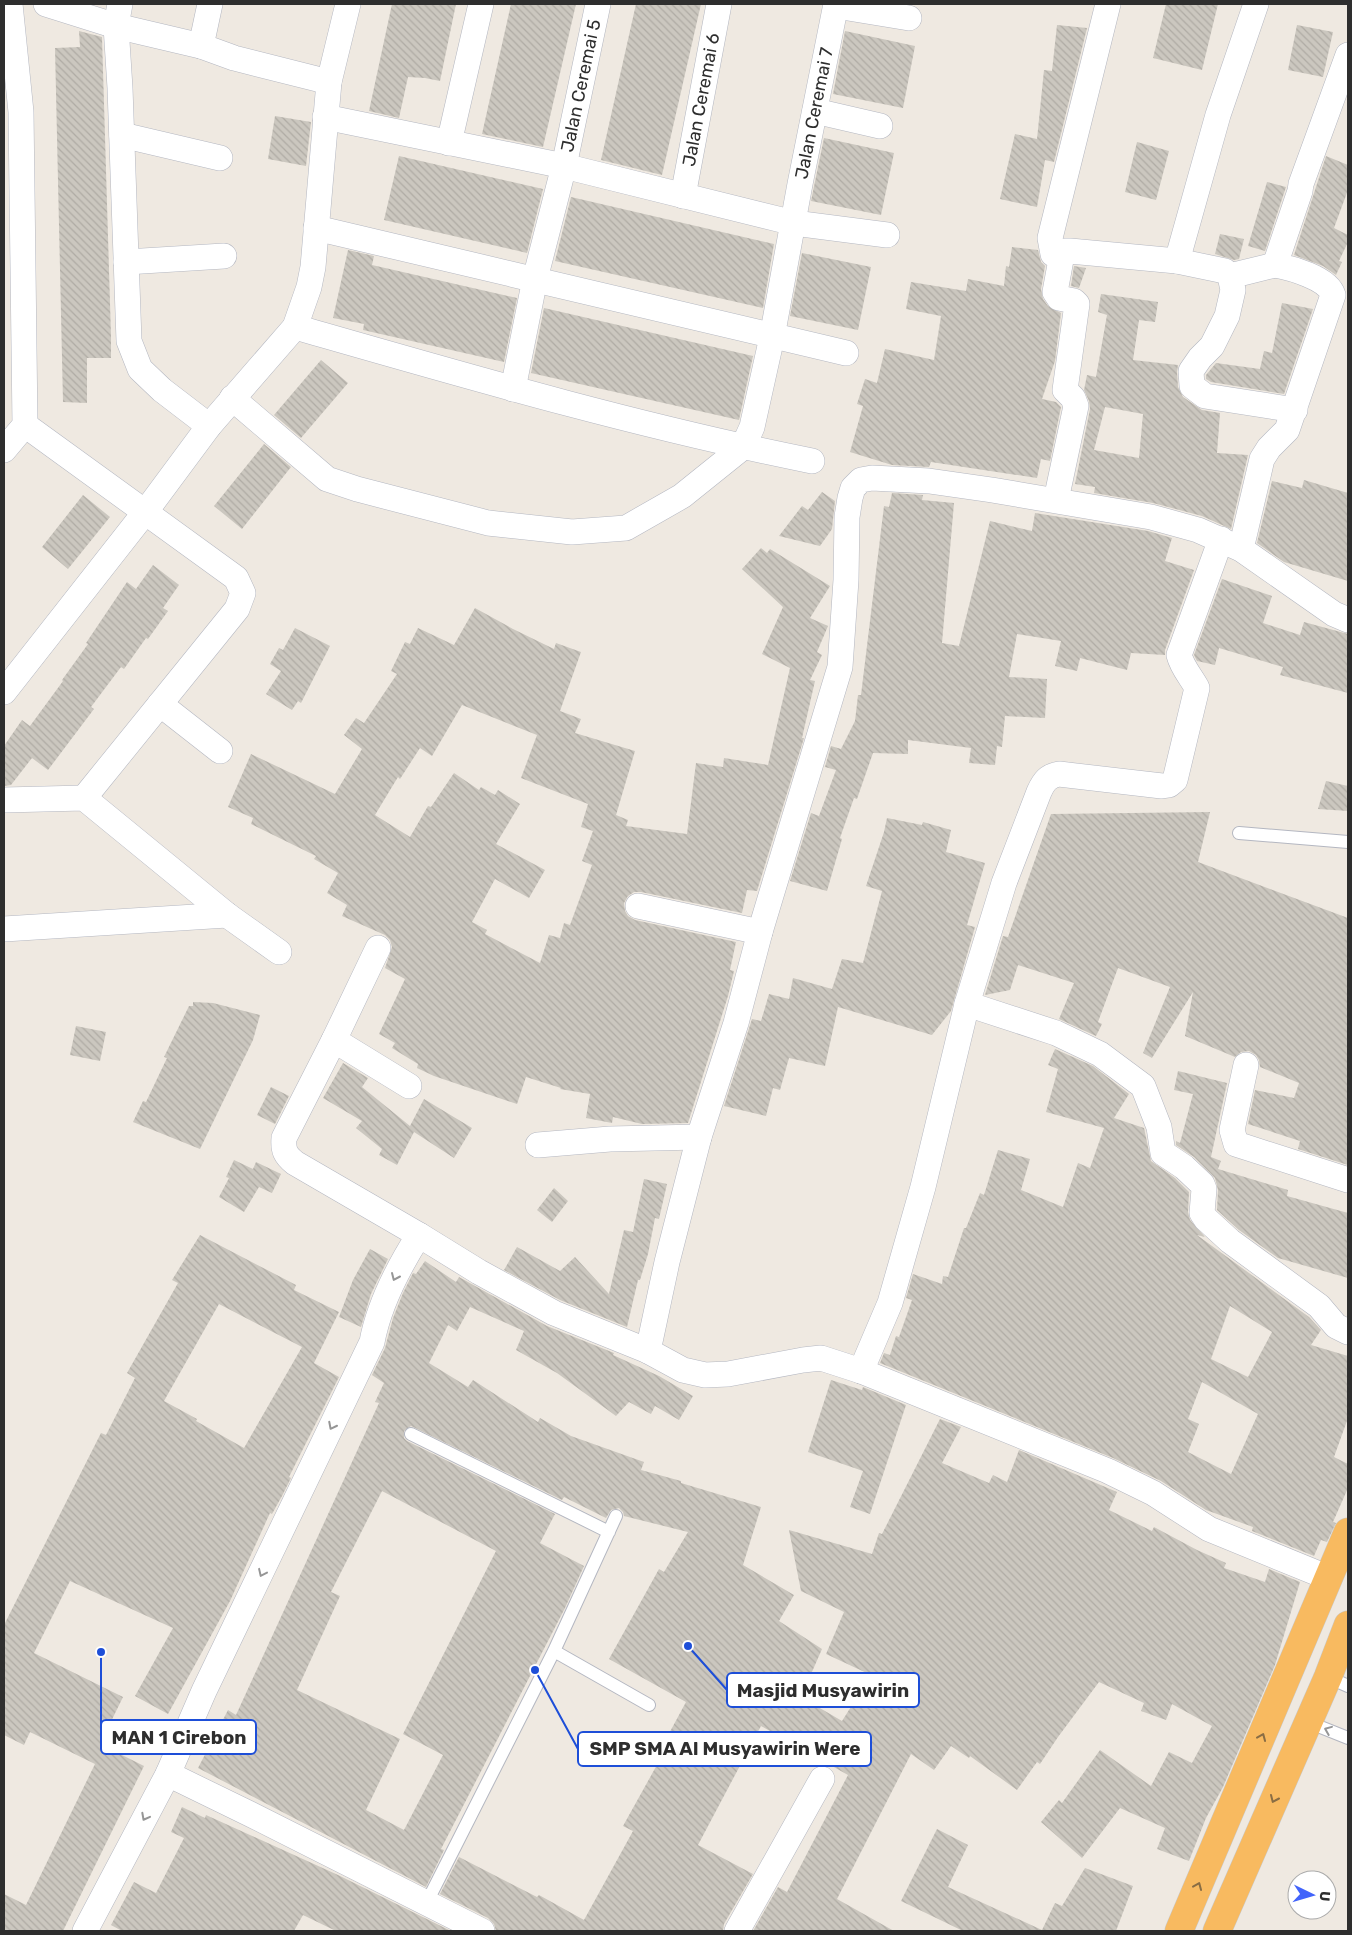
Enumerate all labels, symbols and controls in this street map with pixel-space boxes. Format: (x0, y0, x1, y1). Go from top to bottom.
street label: Jalan Ceremai 5 (556, 17, 606, 154)
street label: Jalan Ceremai 6 (678, 31, 724, 168)
street label: Jalan Ceremai 7 (790, 46, 838, 181)
one-way arrow (391, 1272, 402, 1281)
one-way arrow (327, 1421, 338, 1430)
one-way arrow (258, 1568, 269, 1577)
callout: Masjid Musyawirin (727, 1673, 919, 1707)
text: Masjid Musyawirin (737, 1679, 909, 1702)
callout: MAN 1 Cirebon (101, 1720, 256, 1754)
text: MAN 1 Cirebon (112, 1726, 246, 1749)
one-way arrow (1324, 1726, 1333, 1736)
callout: SMP SMA Al Musyawirin Were (578, 1732, 871, 1766)
one-way arrow (1255, 1733, 1266, 1742)
text: SMP SMA Al Musyawirin Were (589, 1737, 861, 1760)
one-way arrow (1270, 1794, 1281, 1803)
one-way arrow (141, 1812, 151, 1821)
north arrow (1287, 1870, 1337, 1920)
one-way arrow (1192, 1882, 1203, 1891)
text: U (1316, 1890, 1333, 1902)

